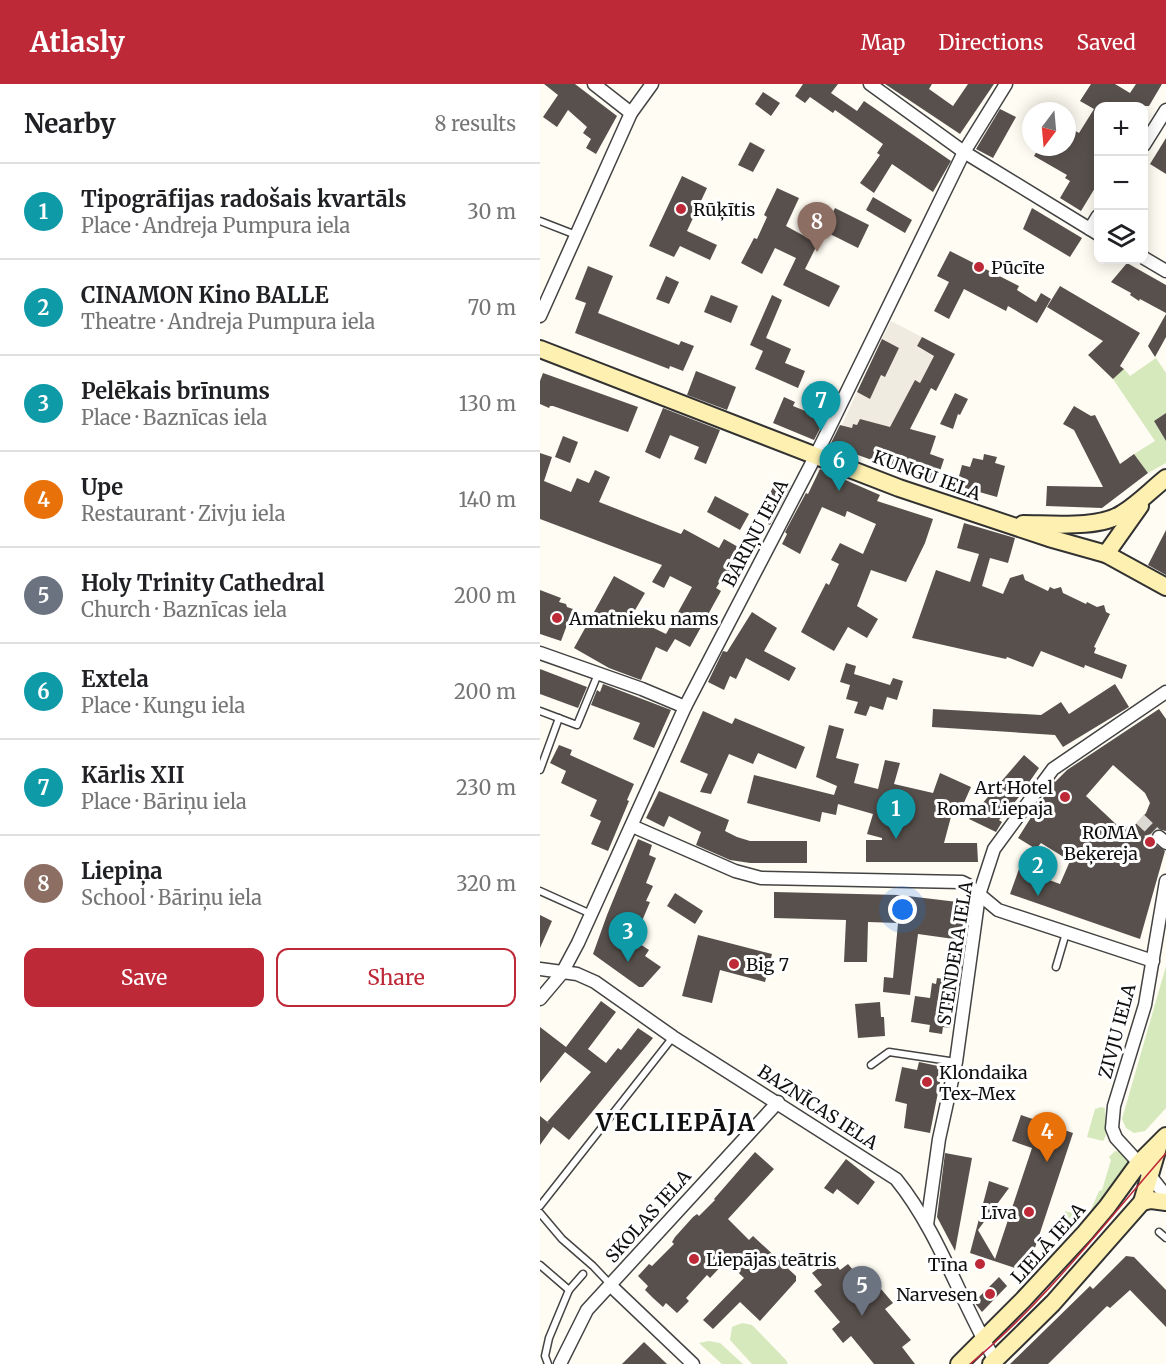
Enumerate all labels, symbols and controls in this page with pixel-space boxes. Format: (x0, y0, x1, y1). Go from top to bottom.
text: Atlasly (30, 24, 125, 60)
text: Map (861, 29, 905, 56)
text: Directions (938, 29, 1043, 56)
text: Saved (1076, 29, 1136, 56)
north arrow (1022, 102, 1076, 156)
map controls (1094, 102, 1148, 264)
button: + (1094, 102, 1148, 156)
text: Nearby (24, 107, 116, 140)
text: 8 results (434, 111, 516, 136)
button: − (1094, 156, 1148, 210)
text: Tipogrāfijas radošais kvartāls (81, 185, 406, 213)
place label: Rūķītis (693, 198, 756, 221)
text: 1 (39, 199, 48, 224)
text: 30 m (467, 199, 516, 224)
marker: Rūķītis (674, 202, 688, 216)
pin: 8 (798, 202, 836, 252)
button: layers (1094, 210, 1148, 264)
text: Place · Andreja Pumpura iela (81, 213, 350, 238)
place label: Pūcīte (991, 256, 1045, 279)
marker: Pūcīte (972, 260, 986, 274)
text: CINAMON Kino BALLE (81, 281, 329, 309)
text: 2 (38, 295, 49, 320)
text: 70 m (468, 295, 516, 320)
text: Theatre · Andreja Pumpura iela (81, 309, 375, 334)
text: Pelēkais brīnums (81, 377, 270, 405)
pin: 7 (802, 382, 840, 431)
text: 3 (38, 391, 49, 416)
text: 130 m (459, 391, 516, 416)
text: Place · Baznīcas iela (81, 405, 267, 430)
pin: 6 (820, 442, 858, 491)
street label: KUNGU IELA (870, 445, 984, 505)
text: Upe (81, 473, 123, 501)
street label: BĀRIŅU IELA (717, 475, 793, 591)
text: 4 (37, 487, 50, 512)
text: 140 m (459, 487, 516, 512)
text: Restaurant · Zivju iela (81, 501, 285, 526)
text: Holy Trinity Cathedral (81, 569, 325, 597)
text: 5 (38, 583, 49, 608)
text: 200 m (454, 583, 516, 608)
text: Church · Baznīcas iela (81, 597, 287, 622)
place label: Amatnieku nams (568, 607, 719, 630)
marker: Amatnieku nams (550, 611, 564, 625)
text: Extela (81, 665, 149, 693)
text: 6 (37, 679, 50, 704)
text: 200 m (454, 679, 516, 704)
text: Place · Kungu iela (81, 693, 245, 718)
text: Kārlis XII (81, 761, 185, 789)
text: 7 (38, 775, 50, 800)
text: 230 m (456, 775, 516, 800)
place label: Art Hotel Roma Liepaja (936, 776, 1053, 820)
text: Place · Bāriņu iela (81, 789, 247, 814)
pin: 1 (876, 790, 916, 839)
marker: Art Hotel Roma Liepaja (1058, 790, 1072, 804)
place label: ROMA Beķereja (1064, 821, 1138, 865)
marker: ROMA Beķereja (1143, 835, 1157, 849)
pin: 2 (1018, 846, 1058, 896)
text: Liepiņa (81, 857, 163, 885)
text: 8 (37, 871, 50, 896)
text: 320 m (456, 871, 516, 896)
street label: STENDERA IELA (932, 879, 978, 1027)
text: School · Bāriņu iela (81, 885, 262, 910)
your location (888, 895, 917, 924)
pin: 3 (608, 912, 647, 962)
button: Save (24, 948, 264, 1007)
button: Share (276, 948, 516, 1007)
place label: Big 7 (746, 953, 789, 976)
marker: Big 7 (727, 957, 741, 971)
street label: ZIVJU IELA (1093, 981, 1141, 1081)
street label: BAZNĪCAS IELA (754, 1060, 883, 1155)
place label: Klondaika Tex-Mex (939, 1061, 1028, 1105)
marker: Klondaika Tex-Mex (920, 1075, 934, 1089)
district label: VECLIEPĀJA (595, 1107, 756, 1138)
pin: 4 (1028, 1112, 1066, 1162)
street label: SKOLAS IELA (600, 1165, 696, 1267)
street label: LIELĀ IELA (1006, 1198, 1090, 1288)
place label: Līva (981, 1201, 1017, 1224)
marker: Līva (1022, 1205, 1036, 1219)
place label: Liepājas teātris (706, 1248, 837, 1271)
marker: Liepājas teātris (687, 1252, 701, 1266)
place label: Tīna (928, 1253, 968, 1276)
marker: Tīna (973, 1257, 987, 1271)
pin: 5 (842, 1266, 882, 1316)
place label: Narvesen (896, 1283, 978, 1306)
marker: Narvesen (983, 1287, 997, 1301)

